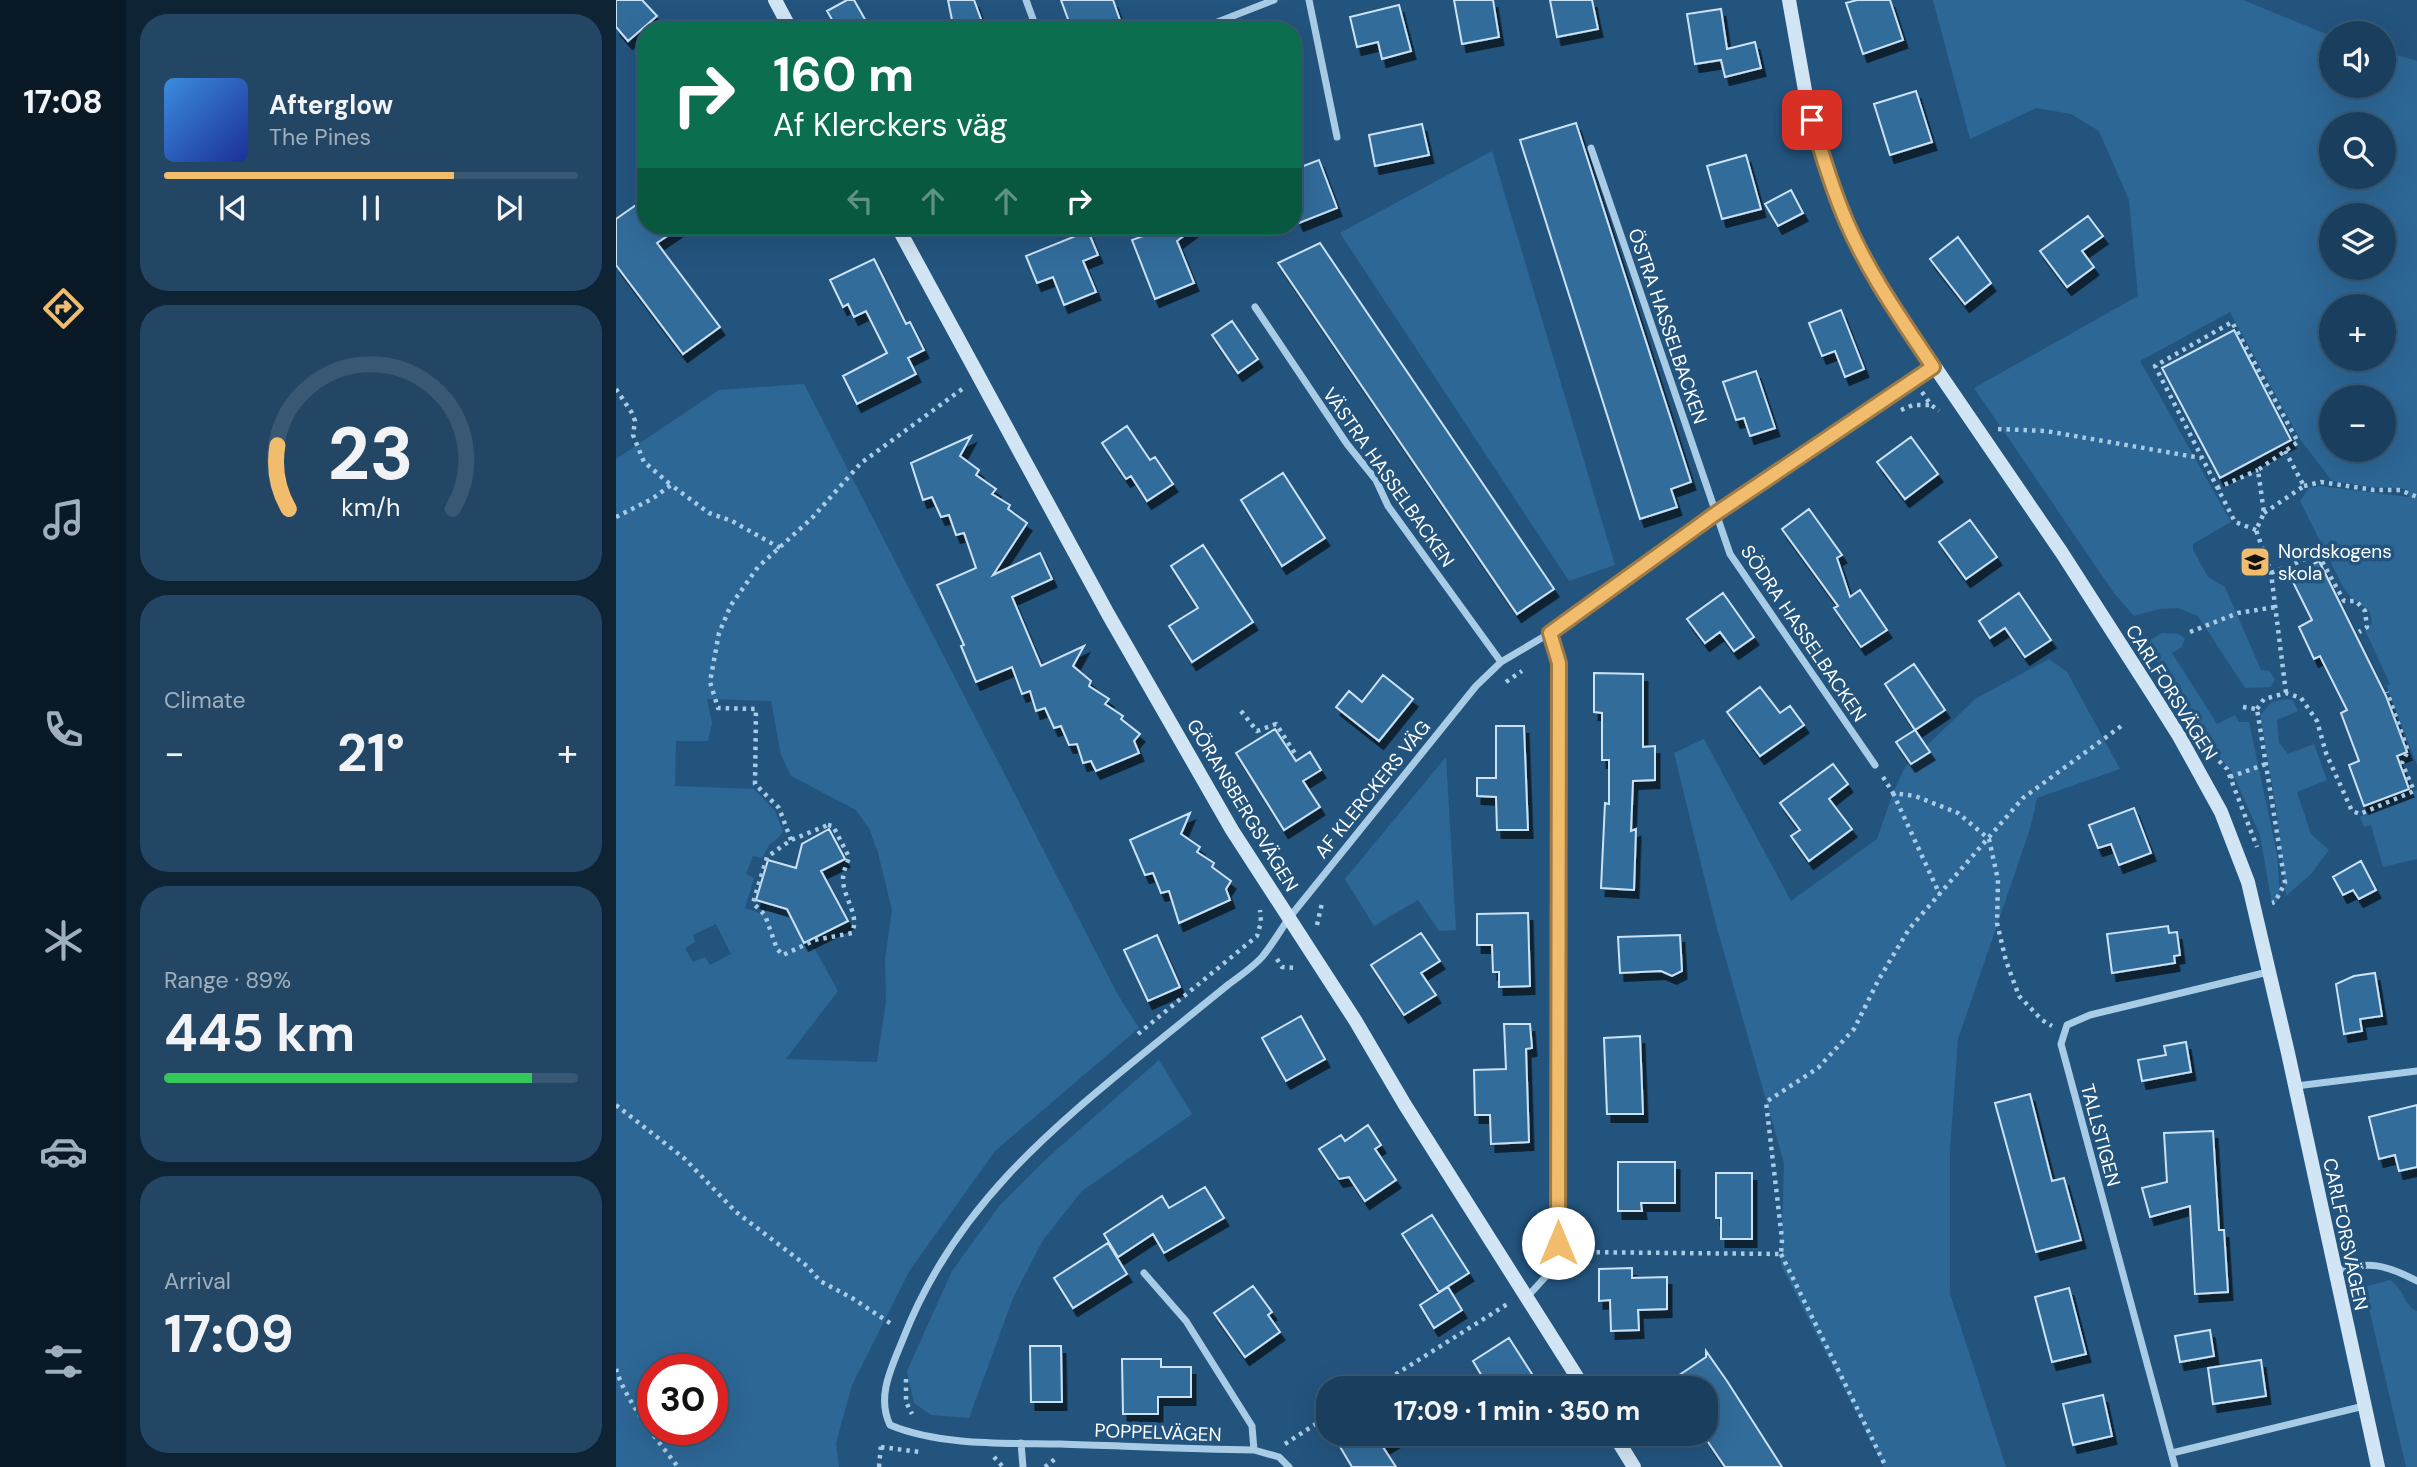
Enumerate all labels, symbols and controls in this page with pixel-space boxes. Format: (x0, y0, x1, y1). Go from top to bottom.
map controls (2319, 21, 2396, 462)
button: sound (2319, 21, 2396, 98)
text: 160 m (773, 42, 914, 106)
icon: right (658, 49, 749, 140)
text: 17:08 (23, 81, 103, 123)
text: Afterglow (269, 88, 393, 122)
pin (1782, 90, 1842, 150)
icon: arrive (1793, 101, 1831, 139)
text: Af Klerckers väg (773, 104, 1008, 146)
button: search (2319, 112, 2396, 189)
text: The Pines (269, 122, 371, 152)
icon: left (841, 182, 879, 220)
icon: ahead (914, 182, 952, 220)
icon: ahead (987, 182, 1025, 220)
icon: right (1060, 182, 1098, 220)
icon: previous (214, 189, 252, 227)
icon: pause (352, 189, 390, 227)
icon: next (490, 189, 528, 227)
button: layers (2319, 203, 2396, 280)
street label: ÖSTRA HASSELBACKEN (1622, 225, 1713, 427)
icon: directions (39, 284, 88, 333)
button: + (2319, 294, 2396, 371)
street label: VÄSTRA HASSELBACKEN (1317, 383, 1460, 572)
button: − (2319, 385, 2396, 462)
text: 23 (328, 407, 414, 502)
text: km/h (341, 491, 401, 524)
icon: music (39, 495, 88, 544)
place label: Nordskogens skola (2278, 539, 2392, 586)
street label: SÖDRA HASSELBACKEN (1735, 540, 1872, 726)
school or university icon: Nordskogens skola (2238, 545, 2272, 579)
street label: CARLFORSVÄGEN (2120, 620, 2223, 765)
text: Climate (164, 685, 246, 715)
icon: phone (39, 705, 88, 754)
street label: GÖRANSBERGSVÄGEN (1181, 715, 1304, 896)
street label: AF KLERCKERS VÄG (1309, 715, 1436, 864)
text: 21° (337, 719, 405, 787)
text: − (164, 728, 185, 778)
text: + (557, 728, 578, 778)
icon: climate (39, 916, 88, 965)
text: Range · 89% (164, 965, 291, 995)
text: 445 km (164, 999, 355, 1067)
street label: TALLSTIGEN (2075, 1081, 2126, 1189)
icon: car (39, 1127, 88, 1176)
street label: CARLFORSVÄGEN (2317, 1156, 2374, 1313)
position arrow (1521, 1206, 1595, 1280)
text: Arrival (164, 1266, 231, 1296)
text: 17:09 (164, 1300, 294, 1368)
icon: filters (39, 1337, 88, 1386)
speed limit sign: 30 (637, 1354, 728, 1445)
text: 17:09 · 1 min · 350 m (1394, 1394, 1640, 1428)
street label: POPPELVÄGEN (1094, 1418, 1222, 1447)

